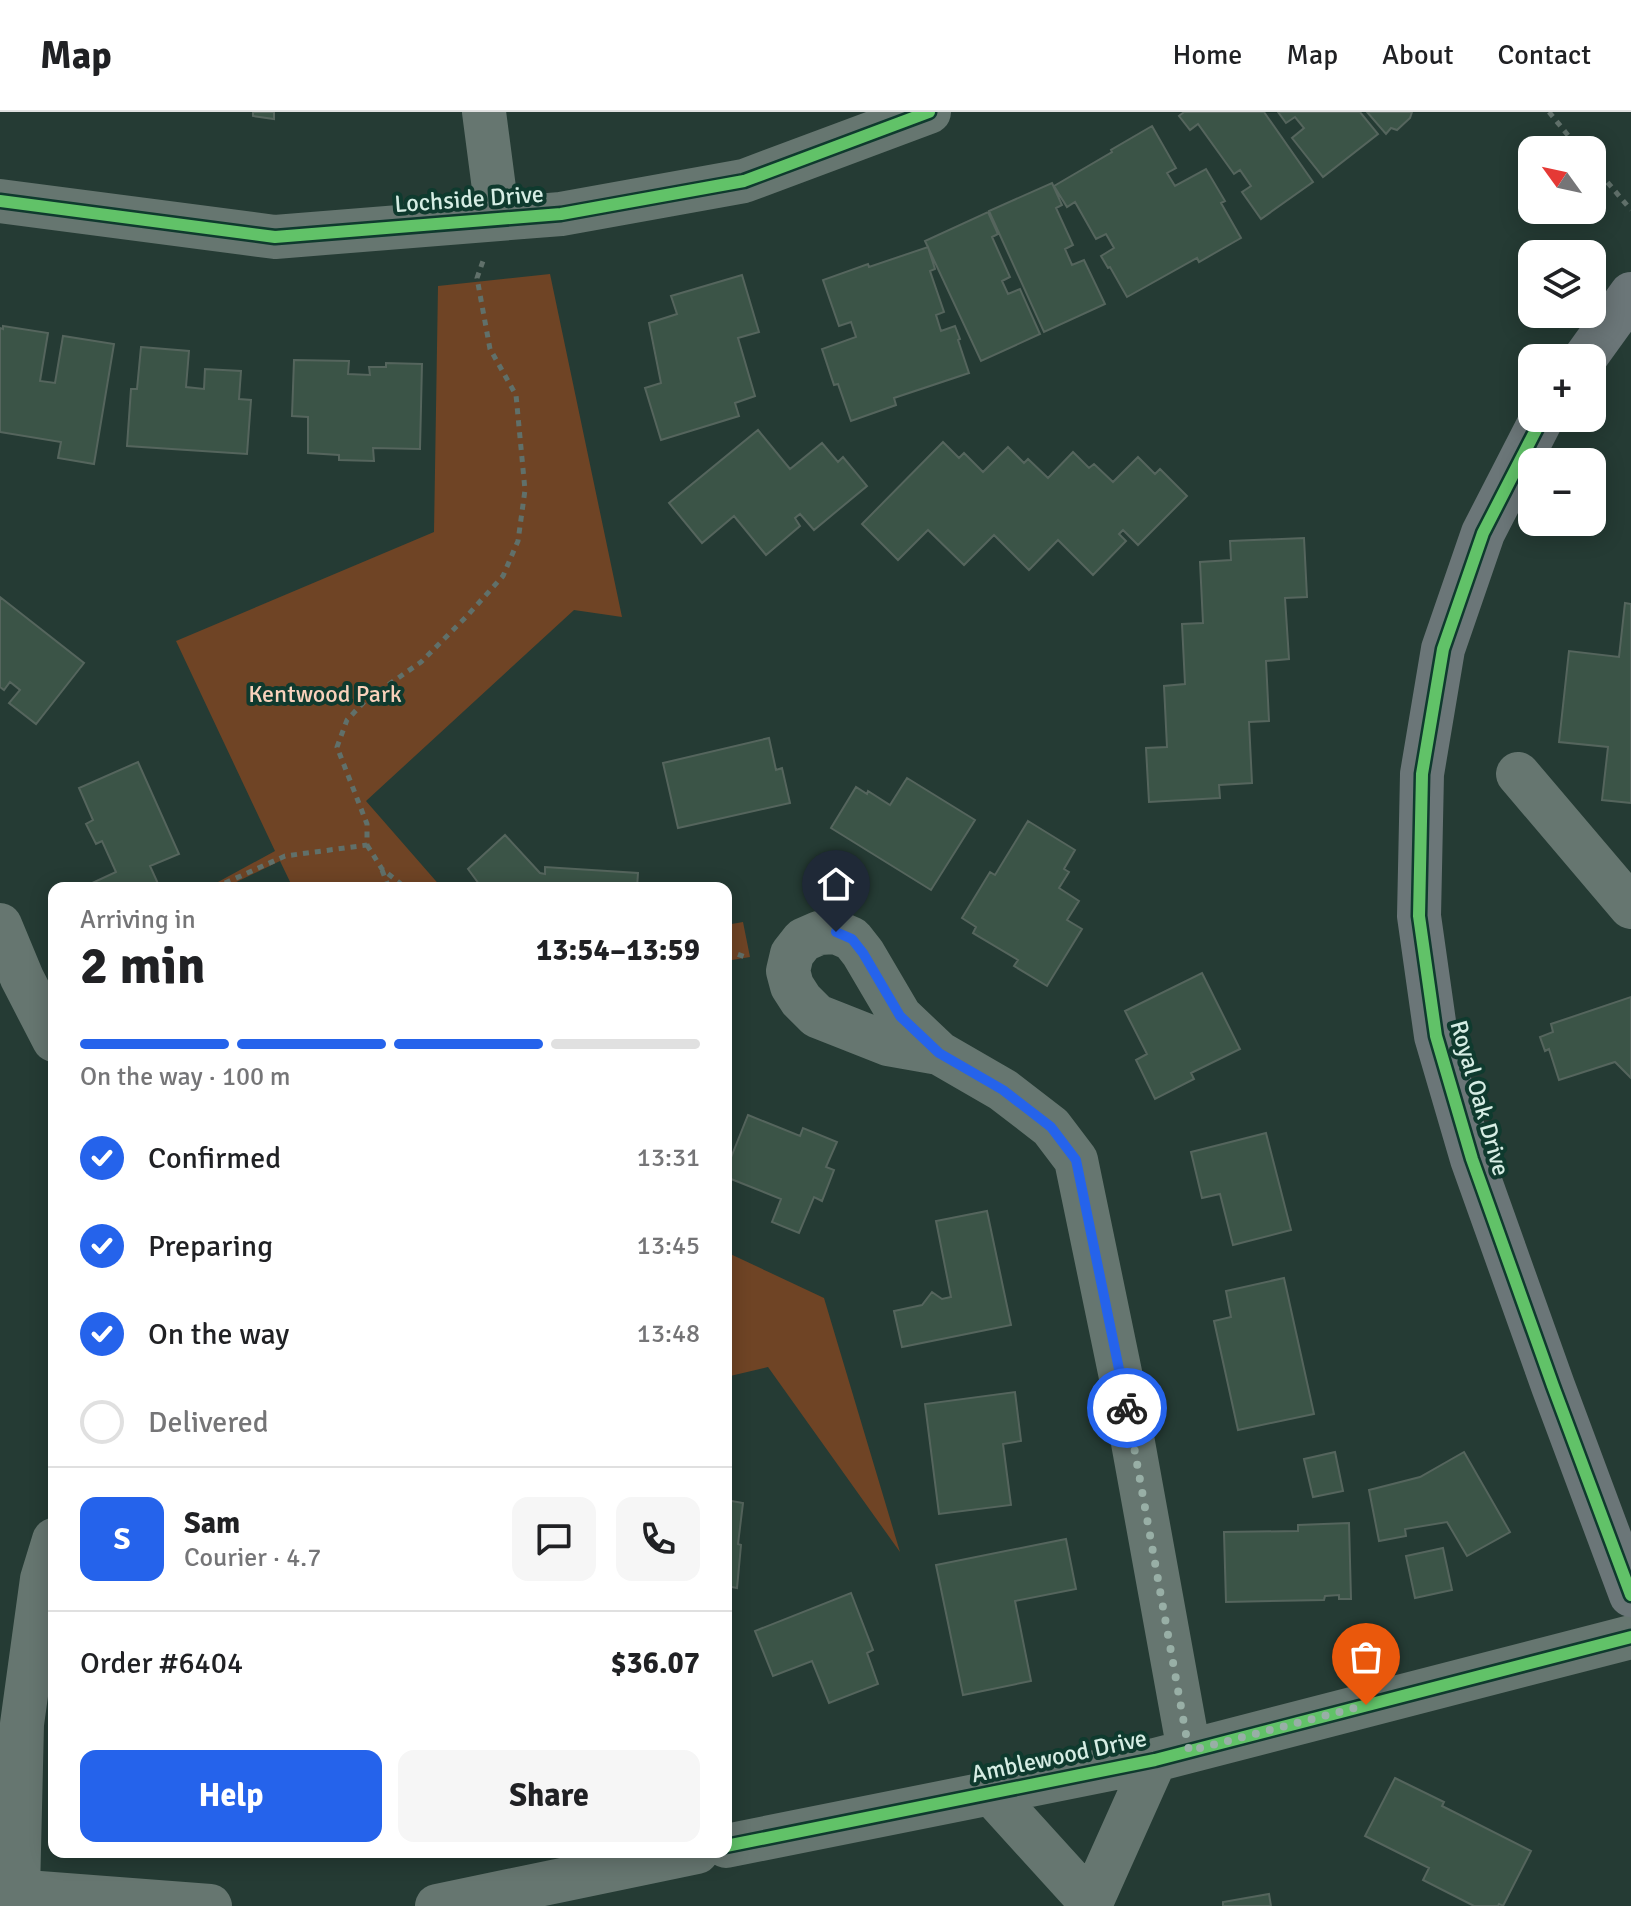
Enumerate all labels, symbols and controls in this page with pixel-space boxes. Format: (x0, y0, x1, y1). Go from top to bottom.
text: Map (40, 32, 112, 79)
text: Home (1173, 38, 1242, 72)
text: Map (1286, 38, 1338, 72)
text: About (1382, 38, 1454, 72)
text: Contact (1498, 38, 1591, 72)
north arrow (1518, 136, 1606, 224)
map controls (1518, 136, 1606, 536)
street label: Lochside Drive (393, 179, 545, 219)
button: layers (1518, 240, 1606, 328)
button: + (1518, 344, 1606, 432)
button: − (1518, 448, 1606, 536)
park label: Kentwood Park (248, 679, 402, 709)
pin (802, 850, 870, 932)
icon: home (814, 862, 858, 906)
text: Arriving in (80, 904, 196, 936)
text: 13:54–13:59 (536, 932, 700, 969)
text: 2 min (80, 934, 206, 998)
street label: Royal Oak Drive (1443, 1017, 1517, 1179)
text: On the way · 100 m (80, 1061, 290, 1093)
icon: check (80, 1136, 124, 1180)
text: Confirmed (148, 1140, 281, 1177)
text: 13:31 (637, 1142, 700, 1174)
icon: check (80, 1224, 124, 1268)
text: Preparing (148, 1228, 273, 1265)
text: 13:45 (637, 1230, 700, 1262)
icon: check (80, 1312, 124, 1356)
text: On the way (148, 1316, 289, 1353)
text: 13:48 (637, 1318, 700, 1350)
courier (1087, 1368, 1167, 1448)
icon: bike (1105, 1386, 1149, 1430)
text: Delivered (148, 1404, 269, 1441)
button: chat (512, 1497, 596, 1581)
button: phone (616, 1497, 700, 1581)
text: Sam (184, 1505, 240, 1542)
text: S (114, 1521, 130, 1558)
text: Courier · 4.7 (184, 1542, 321, 1574)
pin (1332, 1623, 1400, 1705)
icon: bag (1344, 1635, 1388, 1679)
text: Order #6404 (80, 1645, 243, 1682)
text: $36.07 (610, 1645, 700, 1682)
street label: Amblewood Drive (969, 1723, 1149, 1789)
button: Help (80, 1750, 382, 1842)
button: Share (398, 1750, 700, 1842)

